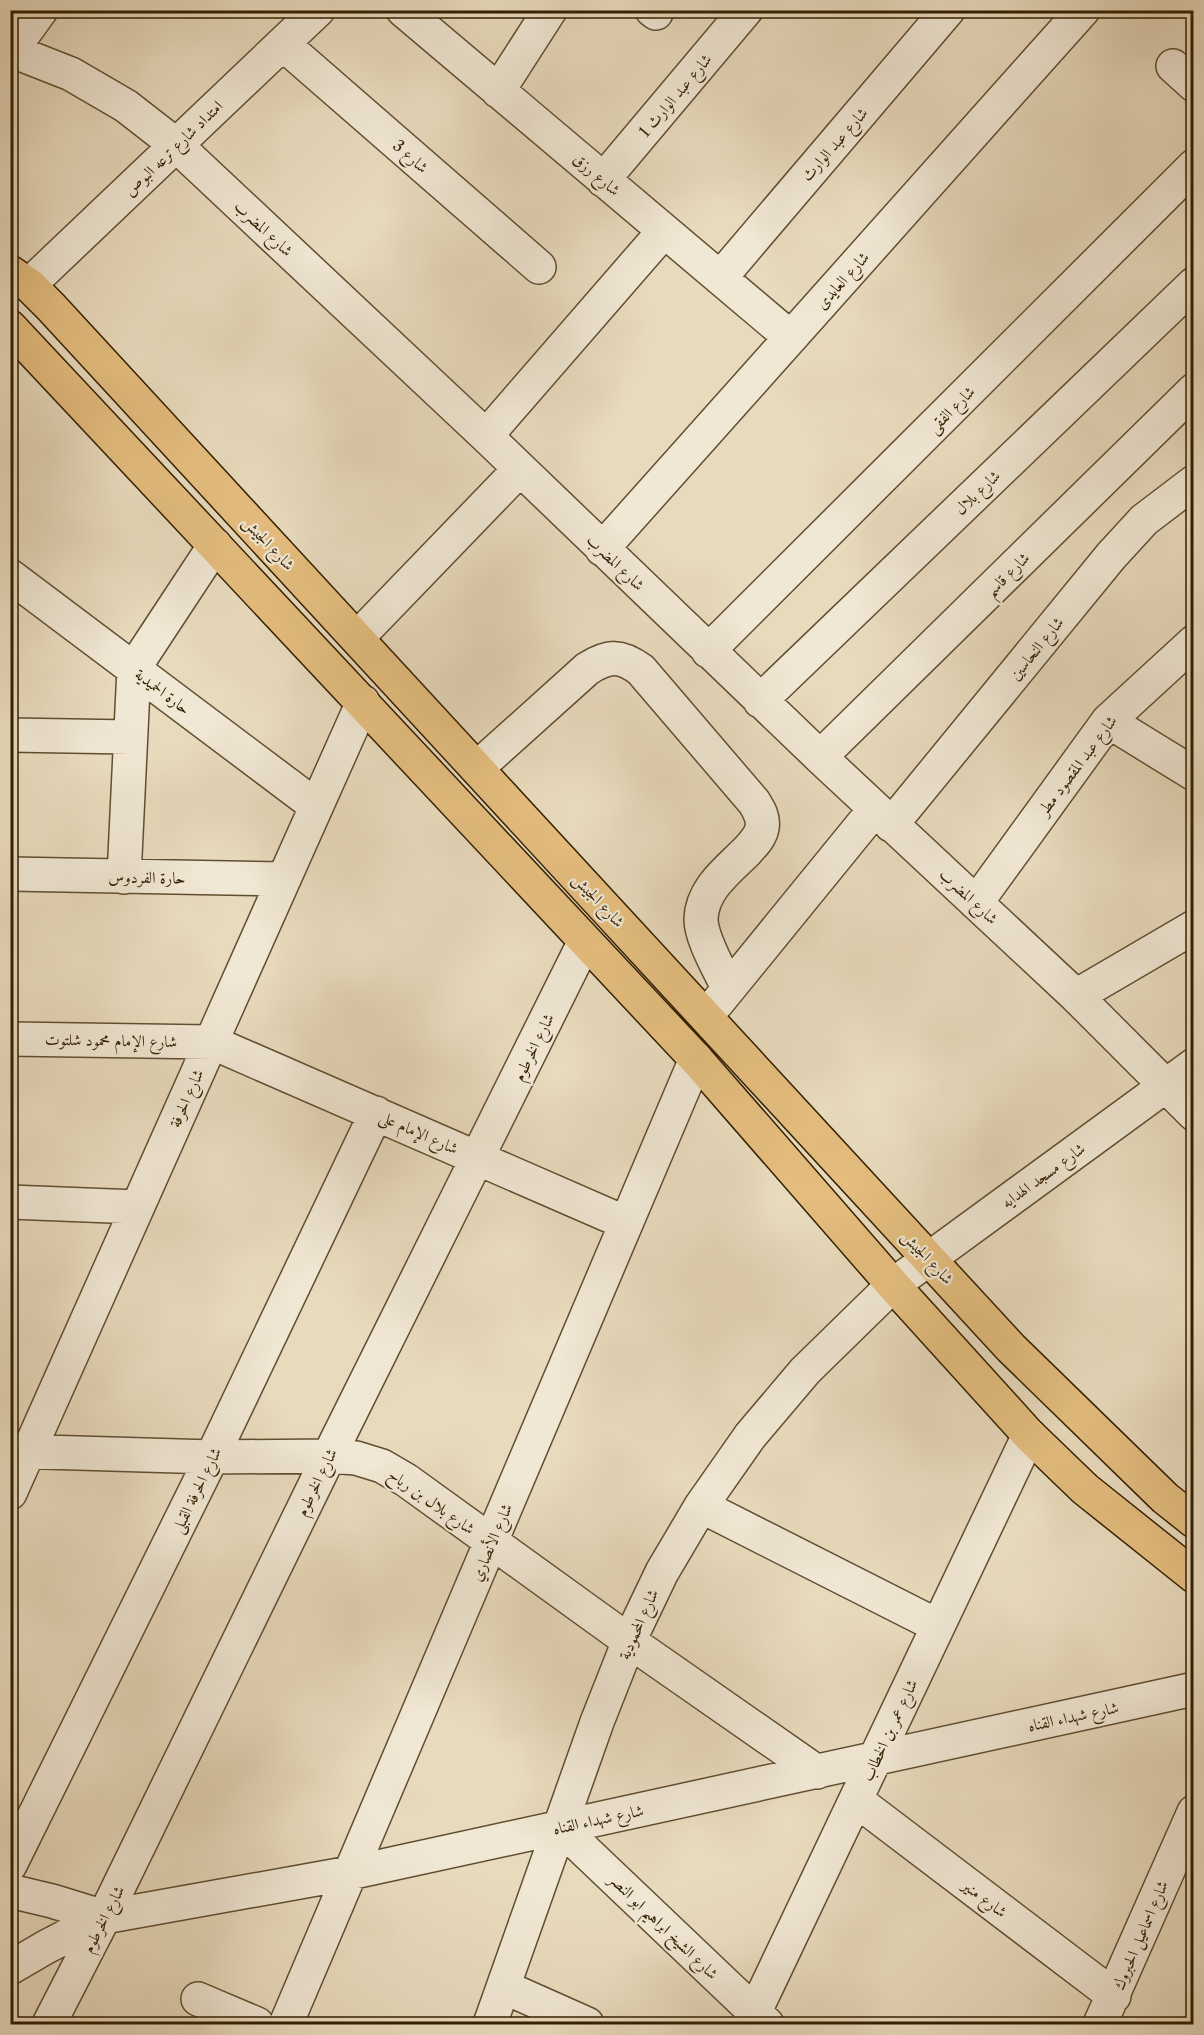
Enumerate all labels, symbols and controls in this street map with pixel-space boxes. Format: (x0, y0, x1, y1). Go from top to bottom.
street label: شارع عبد الوارث 1 (634, 49, 719, 143)
street label: امتداد شارع ترعه البوص (119, 96, 229, 203)
street label: شارع عبد الوارث (796, 103, 875, 188)
street label: شارع 3 (386, 135, 433, 180)
street label: شارع رزق (567, 148, 625, 203)
street label: شارع المضرب (228, 196, 298, 263)
street label: شارع العايدى (811, 247, 876, 316)
street label: شارع الفقى (923, 381, 982, 440)
street label: شارع بلال (950, 465, 1007, 521)
street label: شارع الجيش (236, 512, 299, 577)
street label: شارع المضرب (580, 529, 649, 597)
street label: شارع قاسم (980, 547, 1038, 605)
street label: شارع النحاسين (1004, 612, 1071, 686)
street label: حارة الحميدية (131, 664, 195, 719)
street label: شارع عبد المقصود مطر (1032, 711, 1124, 823)
street label: شارع المضرب (933, 864, 1003, 931)
street label: حارة الفردوس (108, 866, 186, 889)
street label: شارع الجيش (566, 869, 629, 934)
street label: شارع الخرطوم (508, 1010, 562, 1086)
street label: شارع الإمام محمود شلتوت (45, 1029, 177, 1056)
street label: شارع الحرفة (164, 1066, 211, 1132)
street label: شارع الإمام على (375, 1106, 461, 1163)
street label: شارع مسجد الهدايه (997, 1138, 1091, 1215)
street label: شارع الجيش (895, 1226, 958, 1291)
street label: شارع الحرفة القبلى (167, 1444, 229, 1538)
street label: شارع الخرطوم (291, 1445, 345, 1521)
street label: شارع بلال بن رباح (382, 1464, 479, 1542)
street label: شارع الأنصاري (465, 1500, 520, 1586)
street label: شارع المحمودية (614, 1586, 666, 1664)
street label: شارع عمر بن الخطاب (857, 1676, 925, 1786)
street label: شارع شهداء القناه (1026, 1697, 1121, 1739)
street label: شارع شهداء القناه (551, 1800, 646, 1842)
street label: شارع الشيخ ابراهيم ابو النصر (599, 1867, 723, 1988)
street label: شارع منير (955, 1873, 1011, 1925)
street label: شارع اسماعيل الحبروك (1108, 1877, 1176, 1994)
street label: شارع الخرطوم (78, 1882, 133, 1958)

